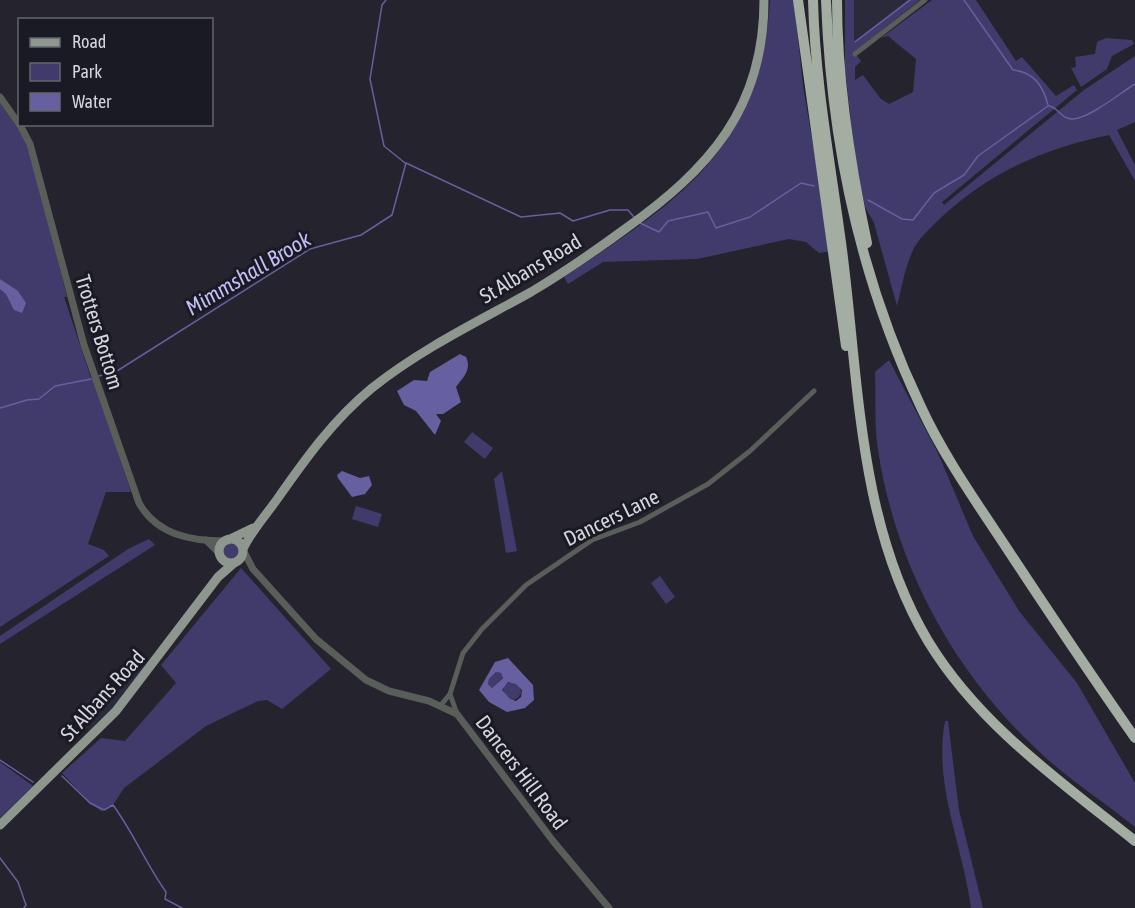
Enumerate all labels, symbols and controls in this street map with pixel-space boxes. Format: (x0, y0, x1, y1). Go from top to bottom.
legend (18, 18, 213, 126)
text: Road (72, 31, 106, 52)
text: Park (72, 61, 102, 82)
text: Water (72, 91, 112, 112)
water label: Mimmshall Brook (181, 225, 316, 321)
street label: St Albans Road (475, 228, 585, 308)
street label: Trotters Bottom (71, 272, 129, 392)
street label: Dancers Lane (559, 484, 663, 550)
street label: St Albans Road (55, 645, 149, 745)
street label: Dancers Hill Road (471, 710, 573, 834)

